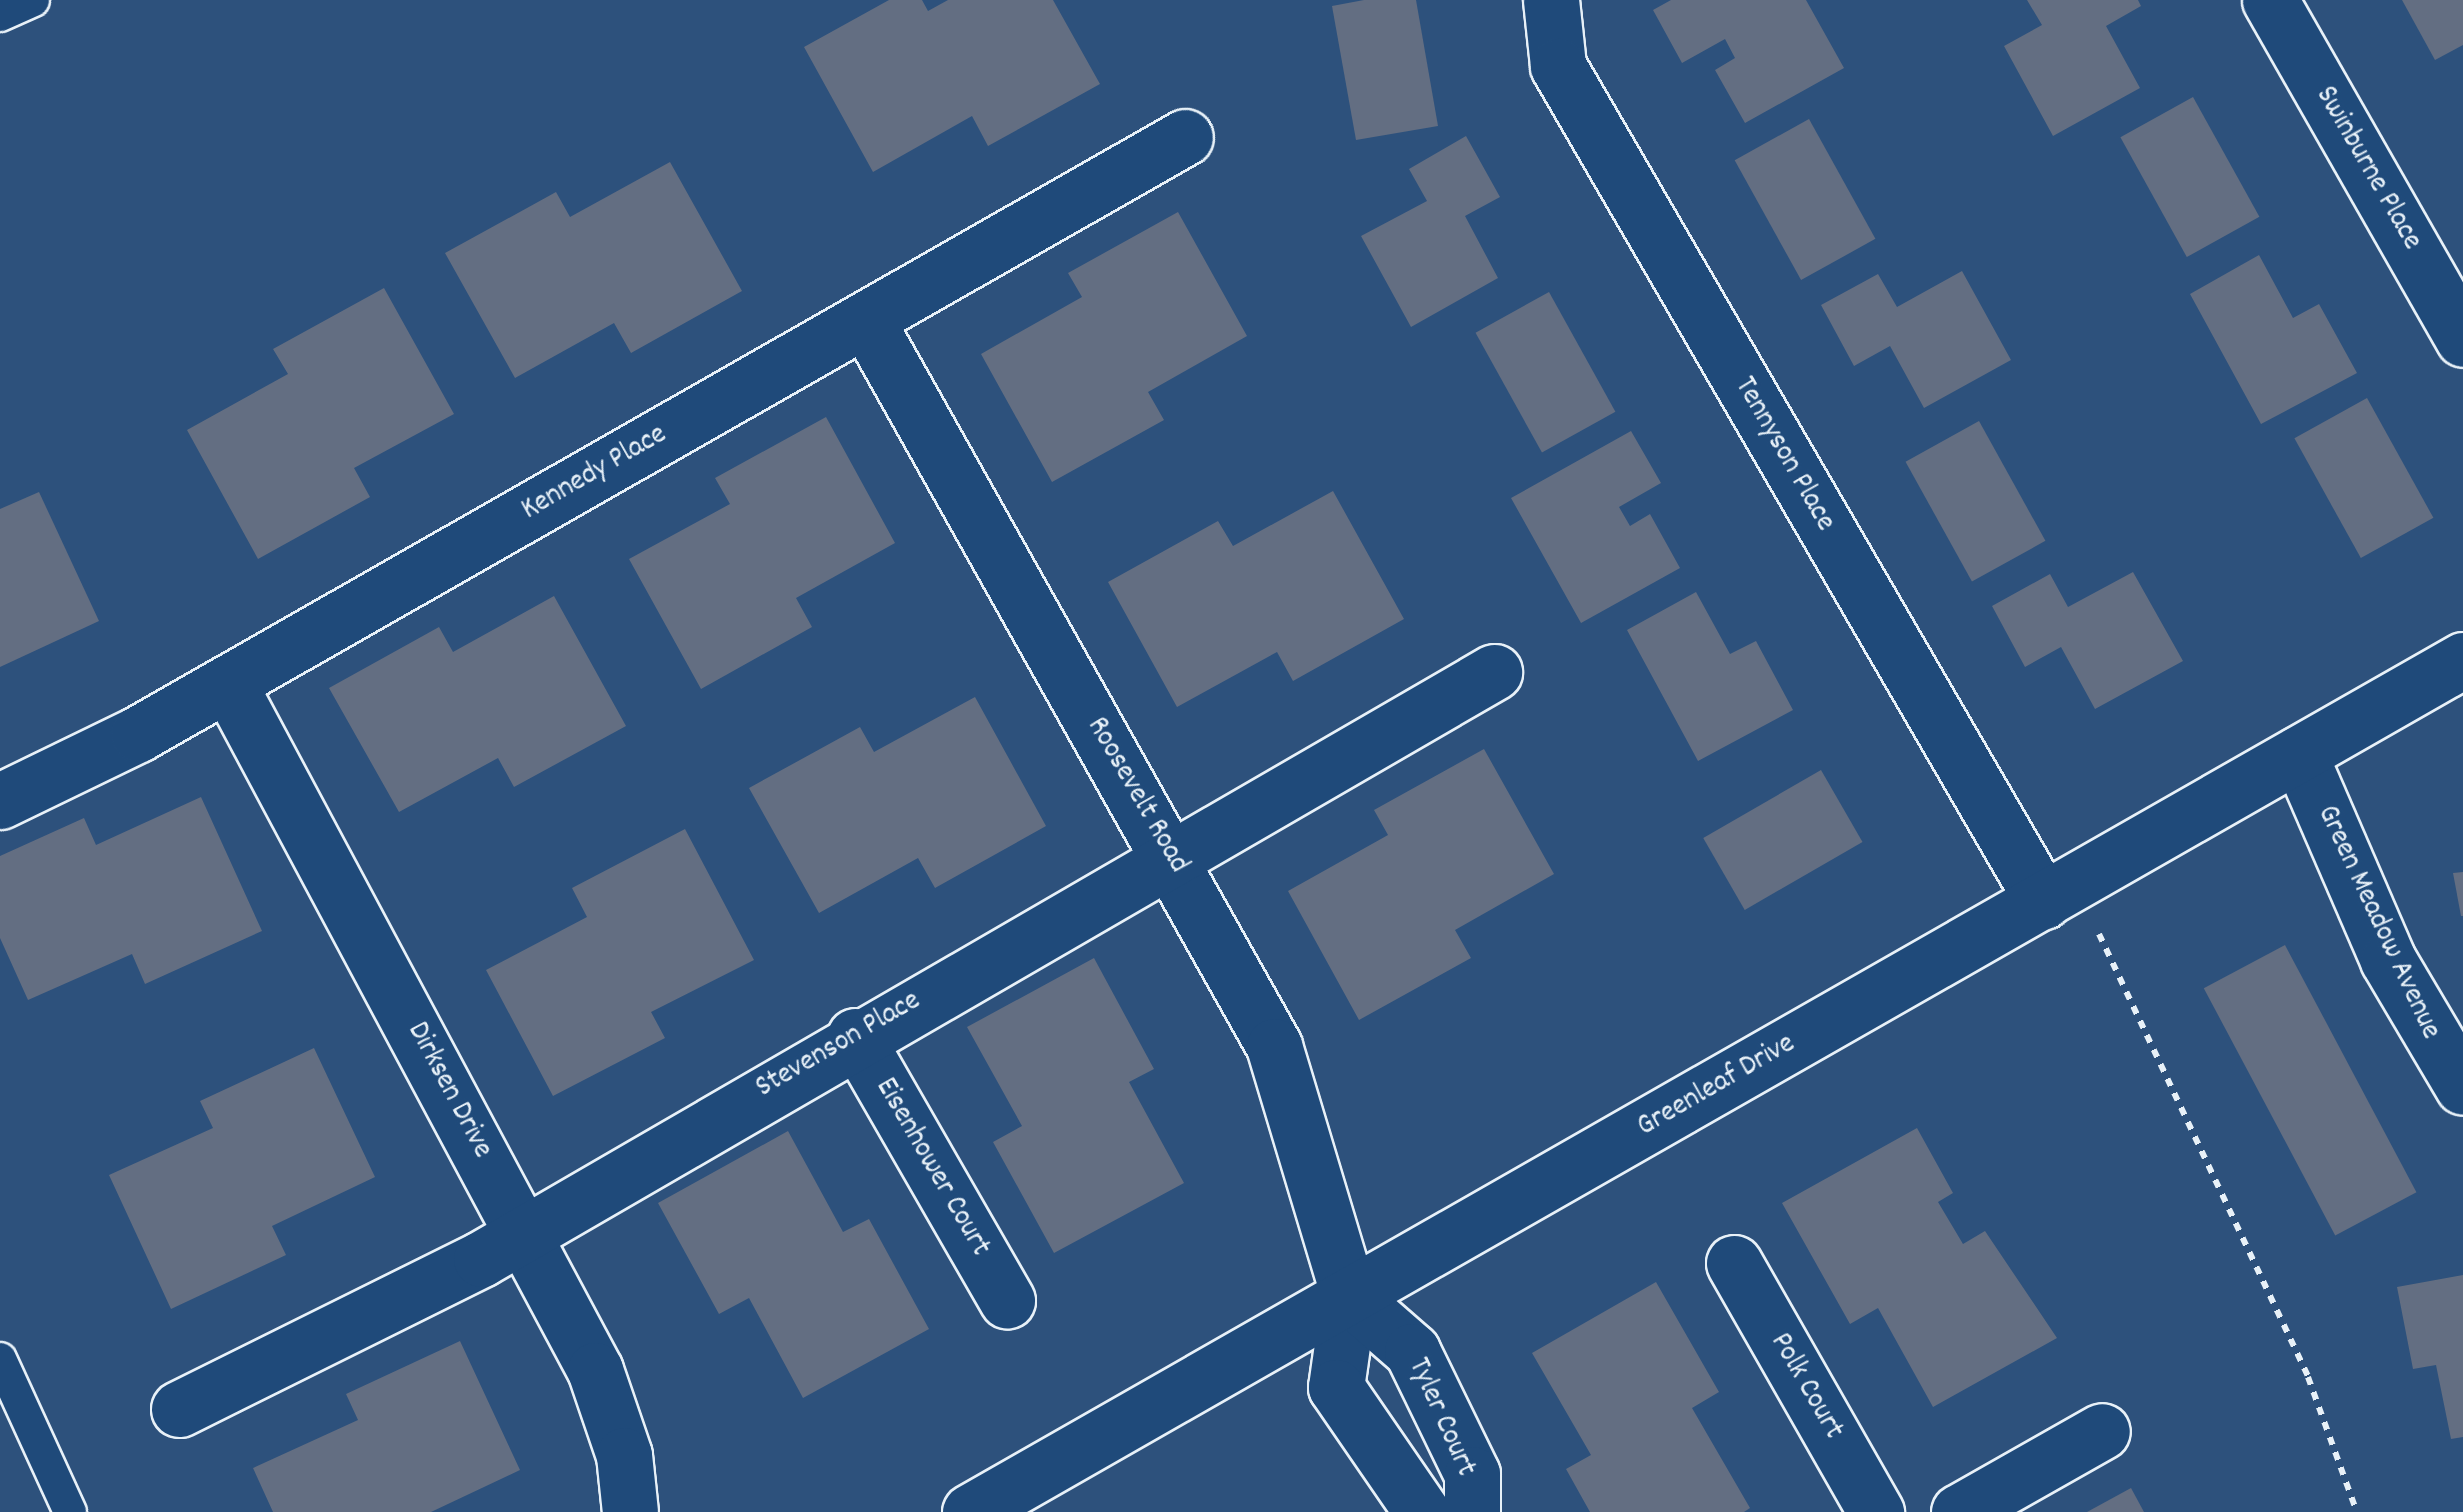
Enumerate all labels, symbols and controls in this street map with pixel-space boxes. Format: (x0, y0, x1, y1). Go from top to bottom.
street label: Swinburne Place (2306, 81, 2428, 257)
street label: Tennyson Place (1724, 372, 1842, 538)
street label: Kennedy Place (516, 418, 674, 530)
street label: Roosevelt Road (1077, 712, 1195, 880)
street label: Green Meadow Avenue (2307, 800, 2447, 1046)
street label: Stevenson Place (750, 984, 928, 1108)
street label: Dirksen Drive (397, 1017, 499, 1165)
street label: Greenleaf Drive (1632, 1027, 1802, 1147)
street label: Eisenhower Court (865, 1073, 997, 1263)
street label: Polk Court (1760, 1328, 1850, 1446)
street label: Tyler Court (1398, 1353, 1482, 1483)

